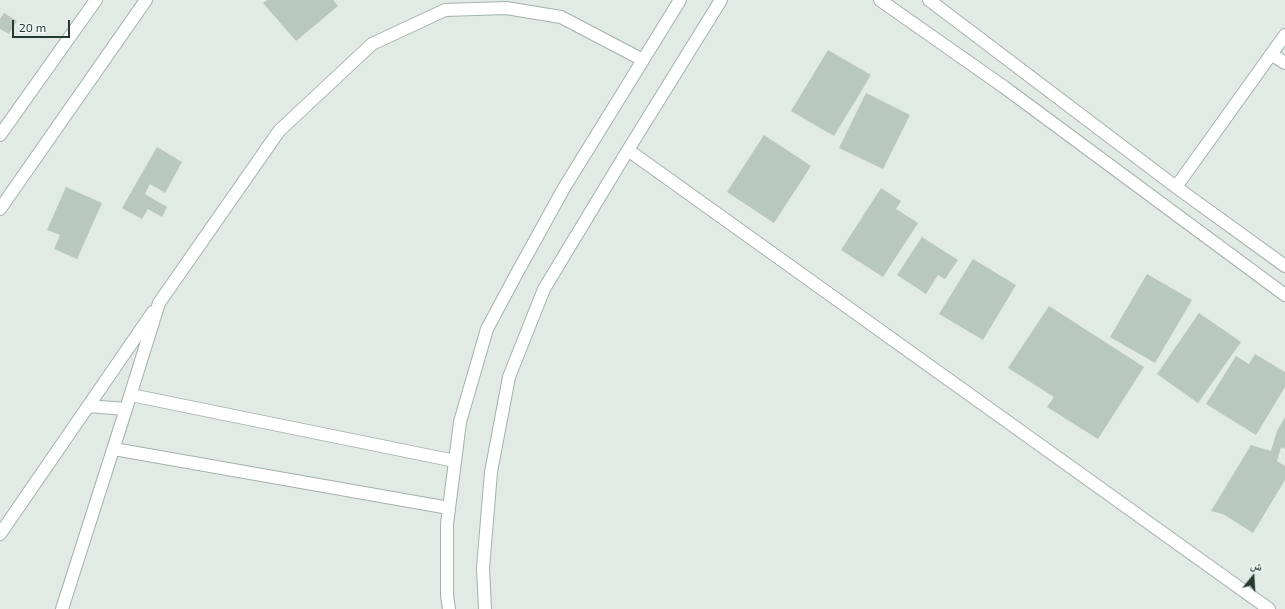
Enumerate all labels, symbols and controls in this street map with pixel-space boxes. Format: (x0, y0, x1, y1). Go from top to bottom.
scale bar (14, 12, 72, 38)
text: 20 m (19, 20, 46, 34)
north arrow (1233, 557, 1273, 597)
text: ش (1249, 557, 1264, 573)

